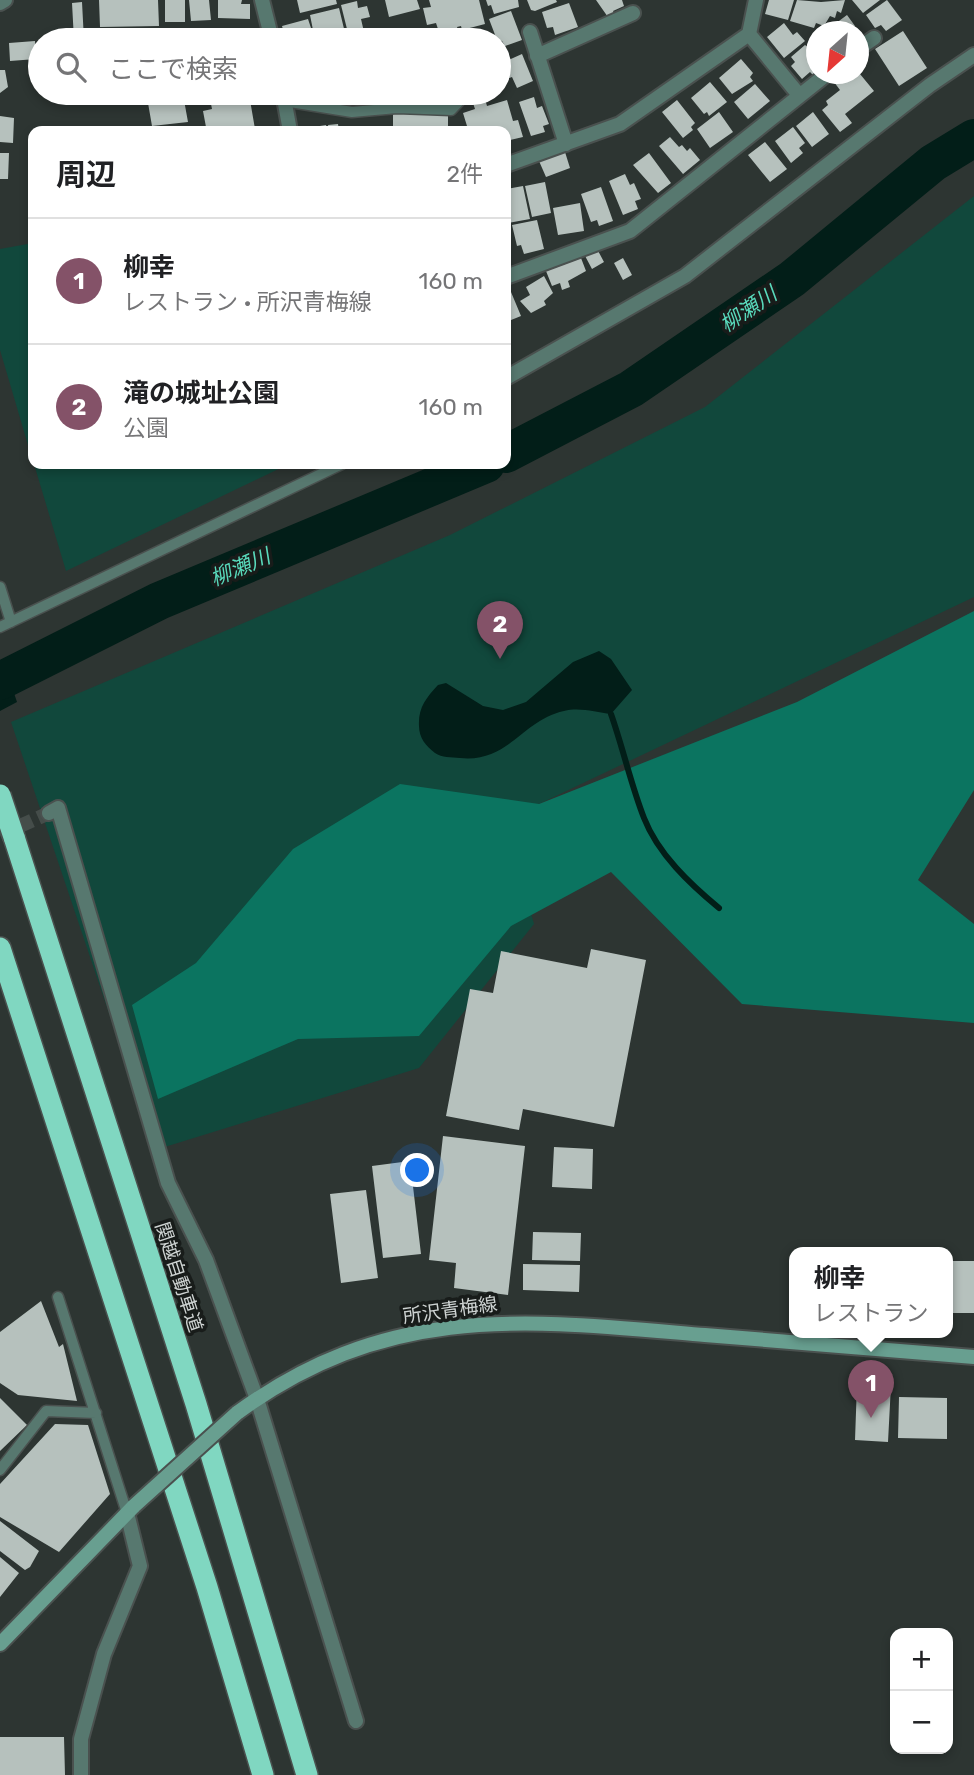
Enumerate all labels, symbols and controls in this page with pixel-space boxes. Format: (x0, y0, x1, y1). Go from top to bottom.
north arrow (806, 21, 869, 84)
search box (28, 28, 511, 105)
icon: search (52, 48, 90, 86)
text: ここで検索 (108, 54, 238, 85)
text: 周辺 (56, 157, 116, 193)
text: 2件 (446, 160, 483, 188)
text: 柳幸 (123, 252, 175, 283)
text: 1 (73, 267, 85, 295)
text: 160 m (419, 267, 483, 295)
water label: 柳瀬川 (715, 280, 783, 337)
text: レストラン · 所沢青梅線 (123, 288, 372, 316)
text: 滝の城址公園 (123, 378, 279, 409)
text: 2 (72, 393, 86, 421)
text: 160 m (419, 393, 483, 421)
text: 公園 (123, 414, 169, 442)
water label: 柳瀬川 (206, 542, 276, 591)
pin: 2 (477, 601, 523, 659)
your location (400, 1153, 434, 1187)
street label: 関越自動車道 (150, 1219, 208, 1335)
popup (789, 1247, 953, 1338)
text: 柳幸 (814, 1263, 866, 1294)
street label: 所沢青梅線 (401, 1292, 499, 1328)
text: レストラン (814, 1299, 929, 1327)
pin: 1 (848, 1360, 894, 1418)
map controls (890, 1628, 953, 1754)
button: + (890, 1628, 953, 1691)
button: − (890, 1691, 953, 1754)

